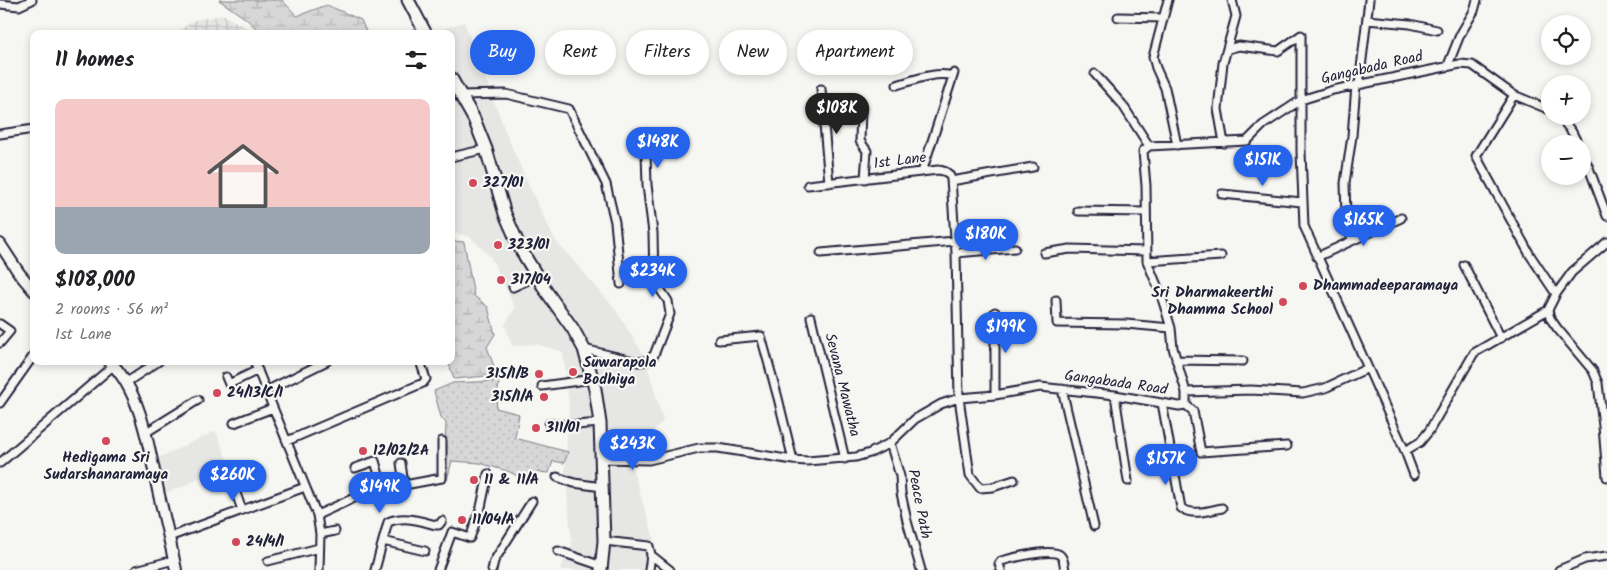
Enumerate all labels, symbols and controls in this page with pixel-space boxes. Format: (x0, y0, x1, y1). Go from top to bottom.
map controls (1541, 15, 1591, 185)
button: locate (1541, 15, 1591, 65)
chip: Buy (470, 30, 535, 75)
chip: Rent (545, 30, 616, 75)
chip: Filters (626, 30, 709, 75)
chip: New (719, 30, 787, 75)
chip: Apartment (797, 30, 913, 75)
text: 11 homes (55, 44, 134, 77)
street label: Gangabada Road (1319, 45, 1426, 91)
icon: filters (402, 46, 430, 74)
button: + (1541, 75, 1591, 125)
pin: $108K (802, 92, 872, 135)
text: $108K (816, 96, 858, 121)
pin: $148K (623, 126, 693, 169)
text: $148K (637, 130, 679, 155)
icon: home (198, 131, 288, 221)
button: − (1541, 135, 1591, 185)
pin: $151K (1228, 144, 1298, 187)
street label: 1st Lane (872, 146, 928, 176)
text: $151K (1245, 148, 1281, 173)
place label: 327/01 (482, 171, 524, 195)
marker: 327/01 (467, 177, 479, 189)
pin: $165K (1329, 204, 1399, 247)
text: $165K (1344, 208, 1384, 233)
pin: $180K (951, 218, 1021, 261)
text: $180K (965, 222, 1007, 247)
place label: 323/01 (507, 233, 550, 257)
marker: 323/01 (492, 239, 504, 251)
pin: $234K (618, 256, 688, 298)
text: $234K (630, 259, 676, 284)
text: $108,000 (55, 264, 135, 297)
place label: 317/04 (510, 268, 551, 292)
marker: 317/04 (495, 274, 507, 286)
place label: Dhammadeeparamaya (1313, 274, 1459, 298)
marker: Dhammadeeparamaya (1297, 280, 1309, 292)
place label: Sri Dharmakeerthi Dhamma School (1152, 281, 1274, 322)
marker: Sri Dharmakeerthi Dhamma School (1277, 296, 1289, 308)
text: 2 rooms · 56 m² (55, 297, 168, 322)
pin: $199K (971, 312, 1041, 354)
text: $199K (986, 315, 1026, 340)
text: 1st Lane (55, 322, 111, 347)
street label: Sevana Mawatha (818, 331, 866, 439)
place label: Suwarapola Bodhiya (583, 351, 657, 392)
place label: 315/1/B (485, 362, 529, 386)
street label: Gangabada Road (1063, 364, 1170, 402)
marker: Suwarapola Bodhiya (567, 366, 579, 378)
marker: 315/1/B (533, 368, 545, 380)
place label: 24/13/C/1 (227, 381, 284, 405)
place label: 315/1/A (490, 385, 534, 409)
marker: 24/13/C/1 (211, 387, 223, 399)
marker: 315/1/A (538, 391, 550, 403)
place label: 311/01 (545, 416, 580, 440)
marker: 311/01 (530, 422, 542, 434)
pin: $243K (598, 428, 668, 471)
text: $243K (610, 432, 656, 457)
marker: Hedigama Sri Sudarshanaramaya (100, 435, 112, 447)
place label: 12/02/2A (373, 439, 429, 463)
pin: $157K (1131, 444, 1201, 486)
marker: 12/02/2A (357, 445, 369, 457)
place label: Hedigama Sri Sudarshanaramaya (44, 446, 168, 487)
text: $157K (1146, 447, 1186, 472)
pin: $260K (198, 460, 268, 502)
text: $260K (210, 463, 256, 488)
street label: Peace Path (901, 467, 937, 541)
place label: 11 & 11/A (484, 468, 539, 492)
pin: $149K (345, 472, 415, 514)
marker: 11 & 11/A (468, 474, 480, 486)
text: $149K (360, 475, 400, 500)
place label: 11/04/A (472, 508, 515, 532)
marker: 11/04/A (456, 514, 468, 526)
place label: 24/4/1 (246, 530, 285, 554)
marker: 24/4/1 (230, 536, 242, 548)

